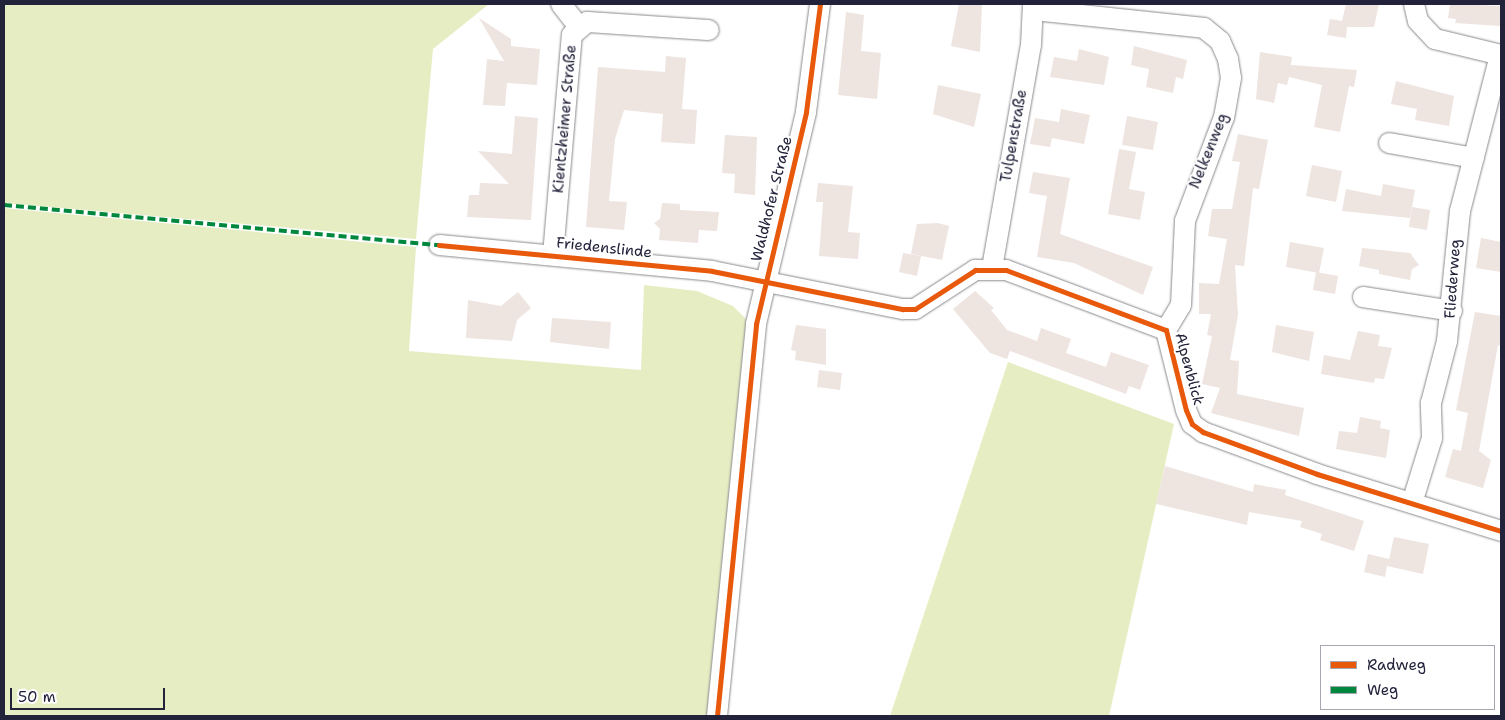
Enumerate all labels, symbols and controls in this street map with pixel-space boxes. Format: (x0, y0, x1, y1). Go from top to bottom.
street label: Kientzheimer Straße (550, 44, 580, 194)
street label: Tulpenstraße (997, 88, 1031, 184)
street label: Nelkenweg (1186, 111, 1232, 191)
street label: Waldhofer Straße (748, 134, 796, 264)
street label: Friedenslinde (555, 234, 653, 262)
street label: Fliederweg (1441, 239, 1465, 319)
street label: Alpenblick (1171, 331, 1207, 407)
legend (1320, 645, 1495, 710)
text: Radweg (1367, 655, 1426, 675)
scale bar (12, 678, 168, 710)
text: Weg (1367, 680, 1398, 700)
text: 50 m (18, 687, 56, 707)

